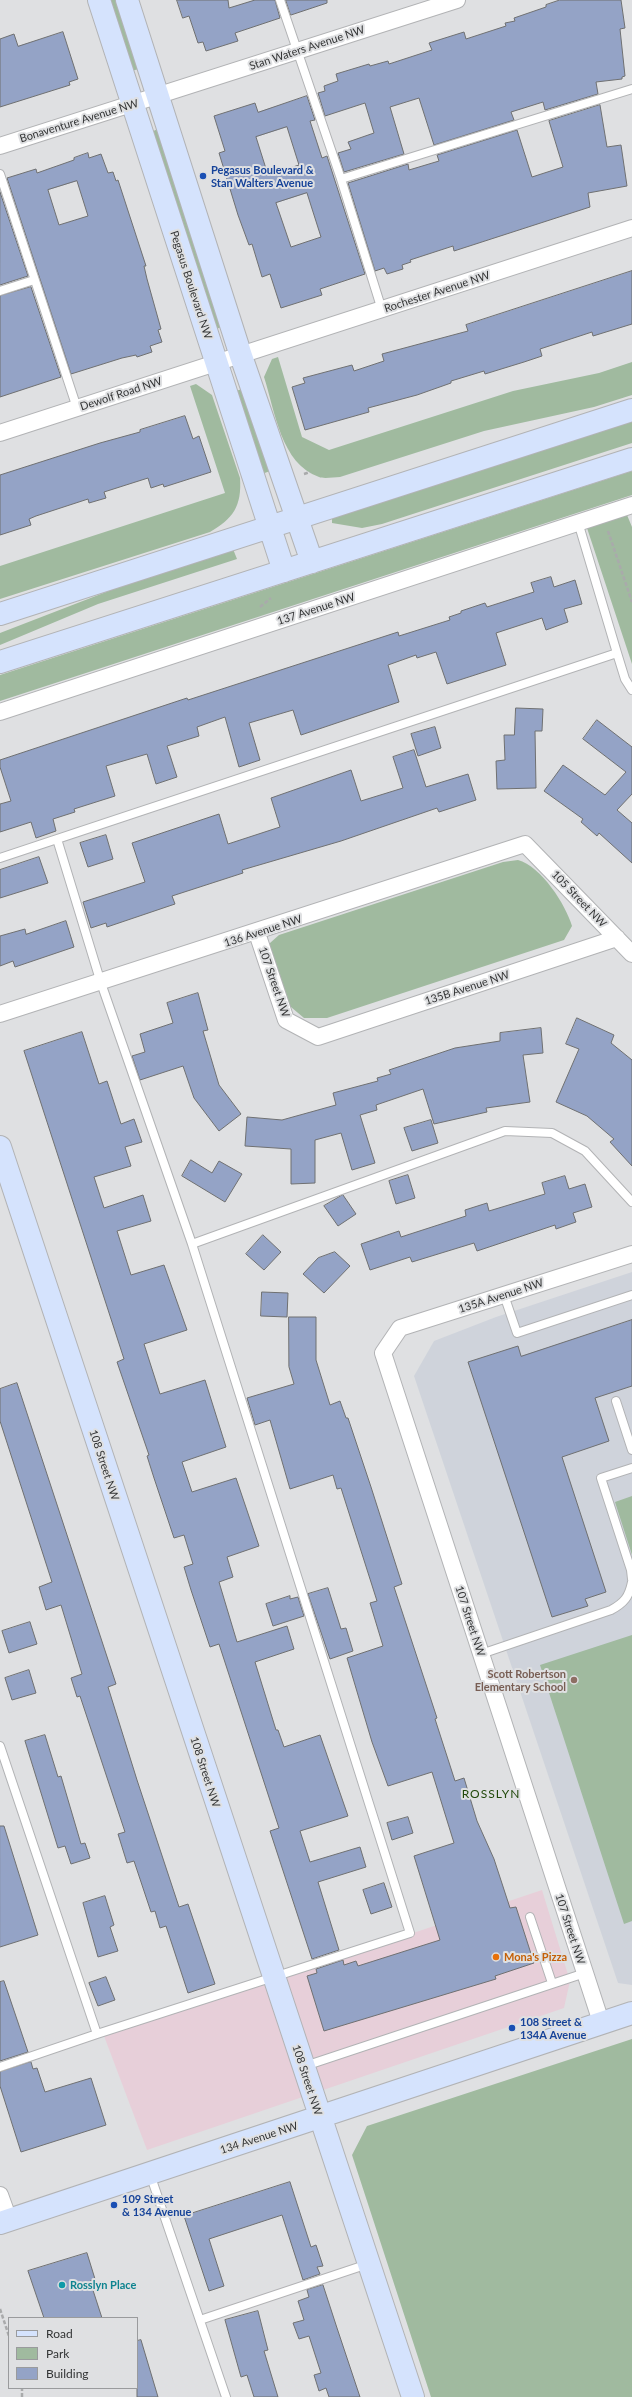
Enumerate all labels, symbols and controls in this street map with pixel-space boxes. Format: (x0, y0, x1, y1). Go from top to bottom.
street label: Stan Waters Avenue NW (248, 23, 366, 73)
street label: Bonaventure Avenue NW (18, 97, 140, 145)
place label: Pegasus Boulevard & Stan Walters Avenue (211, 163, 314, 189)
marker: Pegasus Boulevard & Stan Walters Avenue (198, 171, 208, 181)
street label: Pegasus Boulevard NW (167, 229, 215, 341)
street label: Rochester Avenue NW (383, 269, 491, 315)
street label: Dewolf Road NW (78, 375, 164, 413)
street label: 137 Avenue NW (275, 590, 357, 628)
street label: 105 Street NW (549, 868, 609, 930)
street label: 136 Avenue NW (222, 912, 304, 950)
street label: 107 Street NW (256, 945, 292, 1019)
street label: 135B Avenue NW (423, 968, 511, 1008)
street label: 135A Avenue NW (457, 1276, 545, 1316)
street label: 108 Street NW (86, 1428, 122, 1502)
street label: 107 Street NW (452, 1584, 488, 1658)
place label: Scott Robertson Elementary School (475, 1667, 566, 1693)
marker: Scott Robertson Elementary School (569, 1675, 579, 1685)
street label: 108 Street NW (187, 1735, 223, 1809)
district label: ROSSLYN (462, 1787, 520, 1801)
street label: 107 Street NW (552, 1892, 588, 1966)
place label: Mona's Pizza (504, 1950, 567, 1964)
marker: Mona's Pizza (491, 1952, 501, 1962)
place label: 108 Street & 134A Avenue (520, 2015, 586, 2041)
marker: 108 Street & 134A Avenue (507, 2023, 517, 2033)
street label: 108 Street NW (289, 2043, 325, 2117)
street label: 134 Avenue NW (218, 2119, 300, 2157)
place label: 109 Street & 134 Avenue (122, 2192, 191, 2218)
marker: 109 Street & 134 Avenue (109, 2200, 119, 2210)
place label: Rosslyn Place (70, 2278, 136, 2292)
marker: Rosslyn Place (57, 2280, 67, 2290)
legend (8, 2317, 138, 2389)
text: Road (46, 2326, 73, 2341)
text: Park (46, 2346, 69, 2361)
text: Building (46, 2366, 89, 2381)

